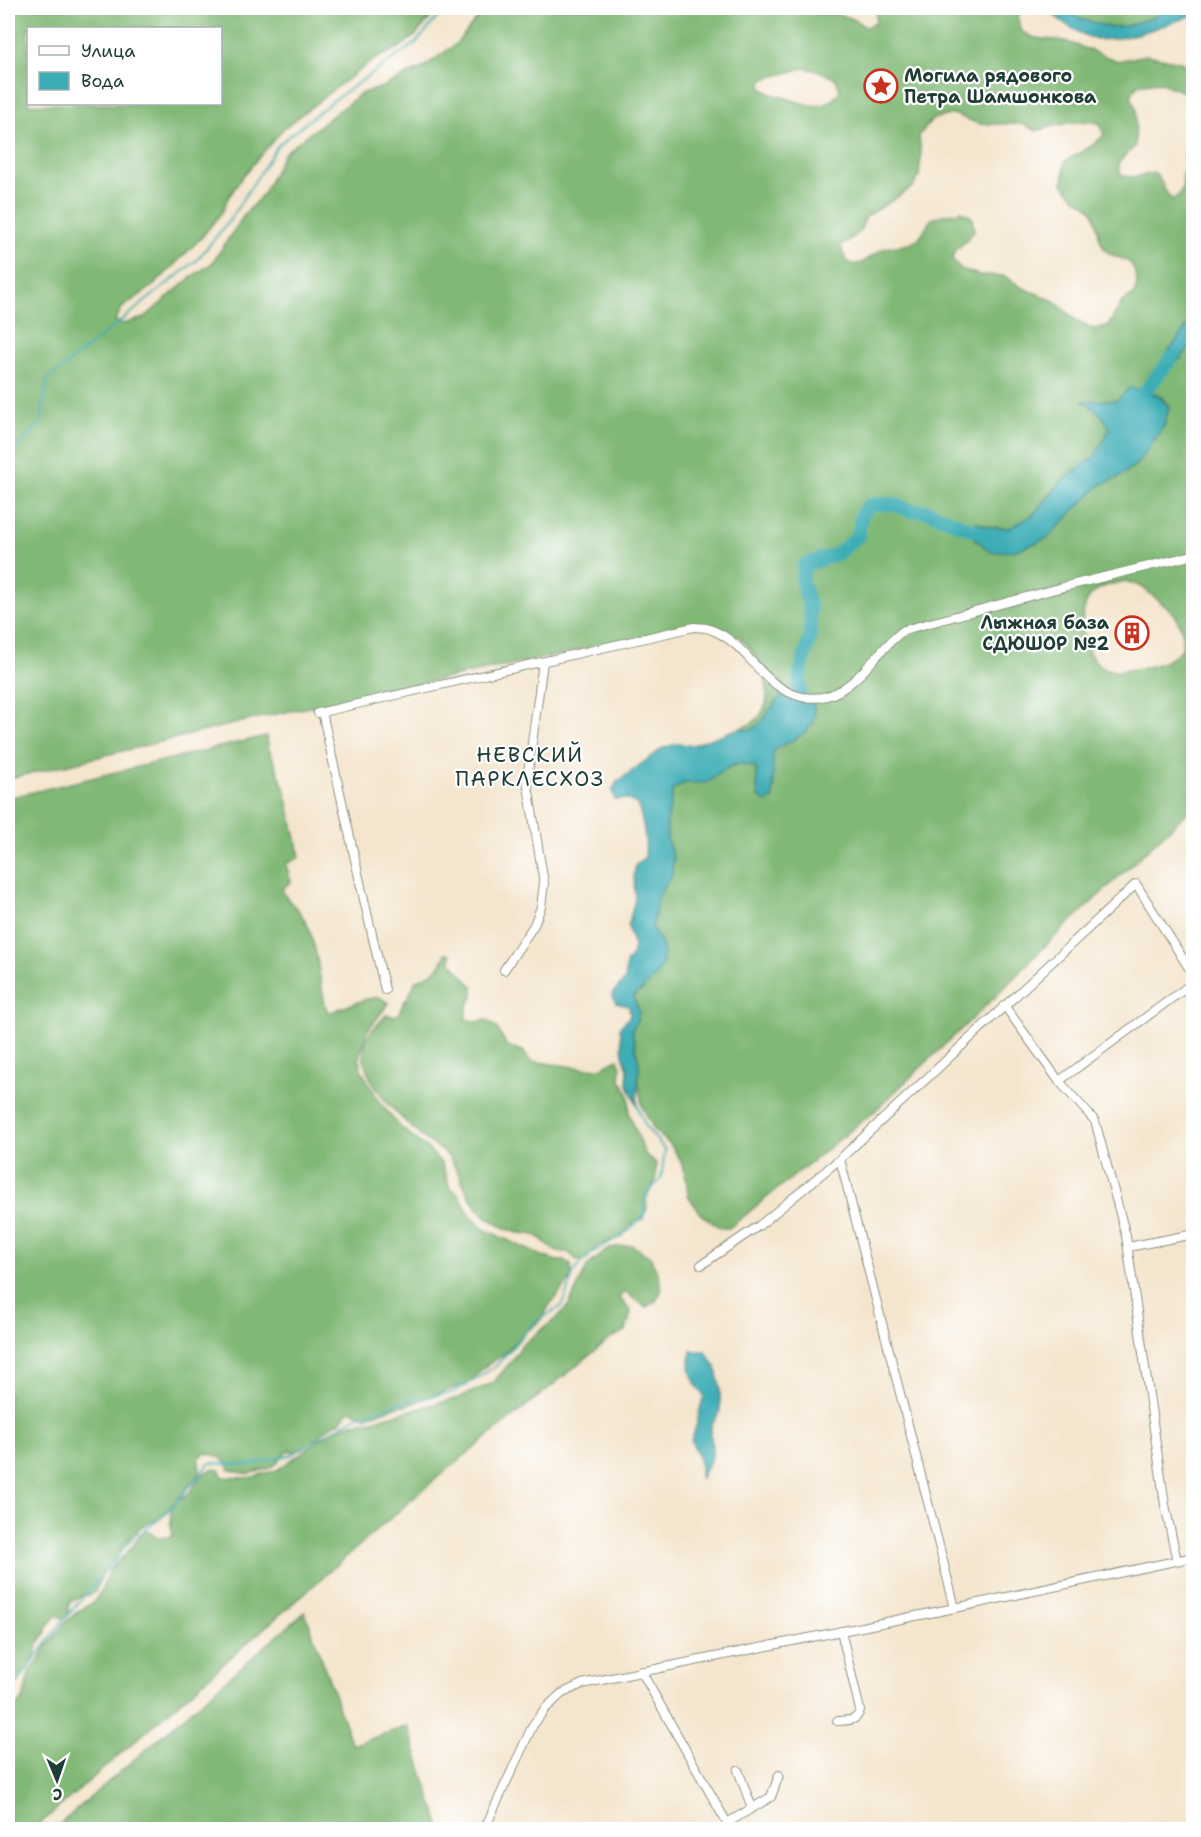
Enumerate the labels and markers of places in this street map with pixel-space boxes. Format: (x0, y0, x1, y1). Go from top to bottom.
place label: Могила рядового Петра Шамшонкова (904, 64, 1097, 109)
place icon: Могила рядового Петра Шамшонкова (863, 68, 899, 104)
place label: Лыжная база СДЮШОР №2 (981, 611, 1110, 656)
building icon: Лыжная база СДЮШОР №2 (1114, 615, 1150, 651)

